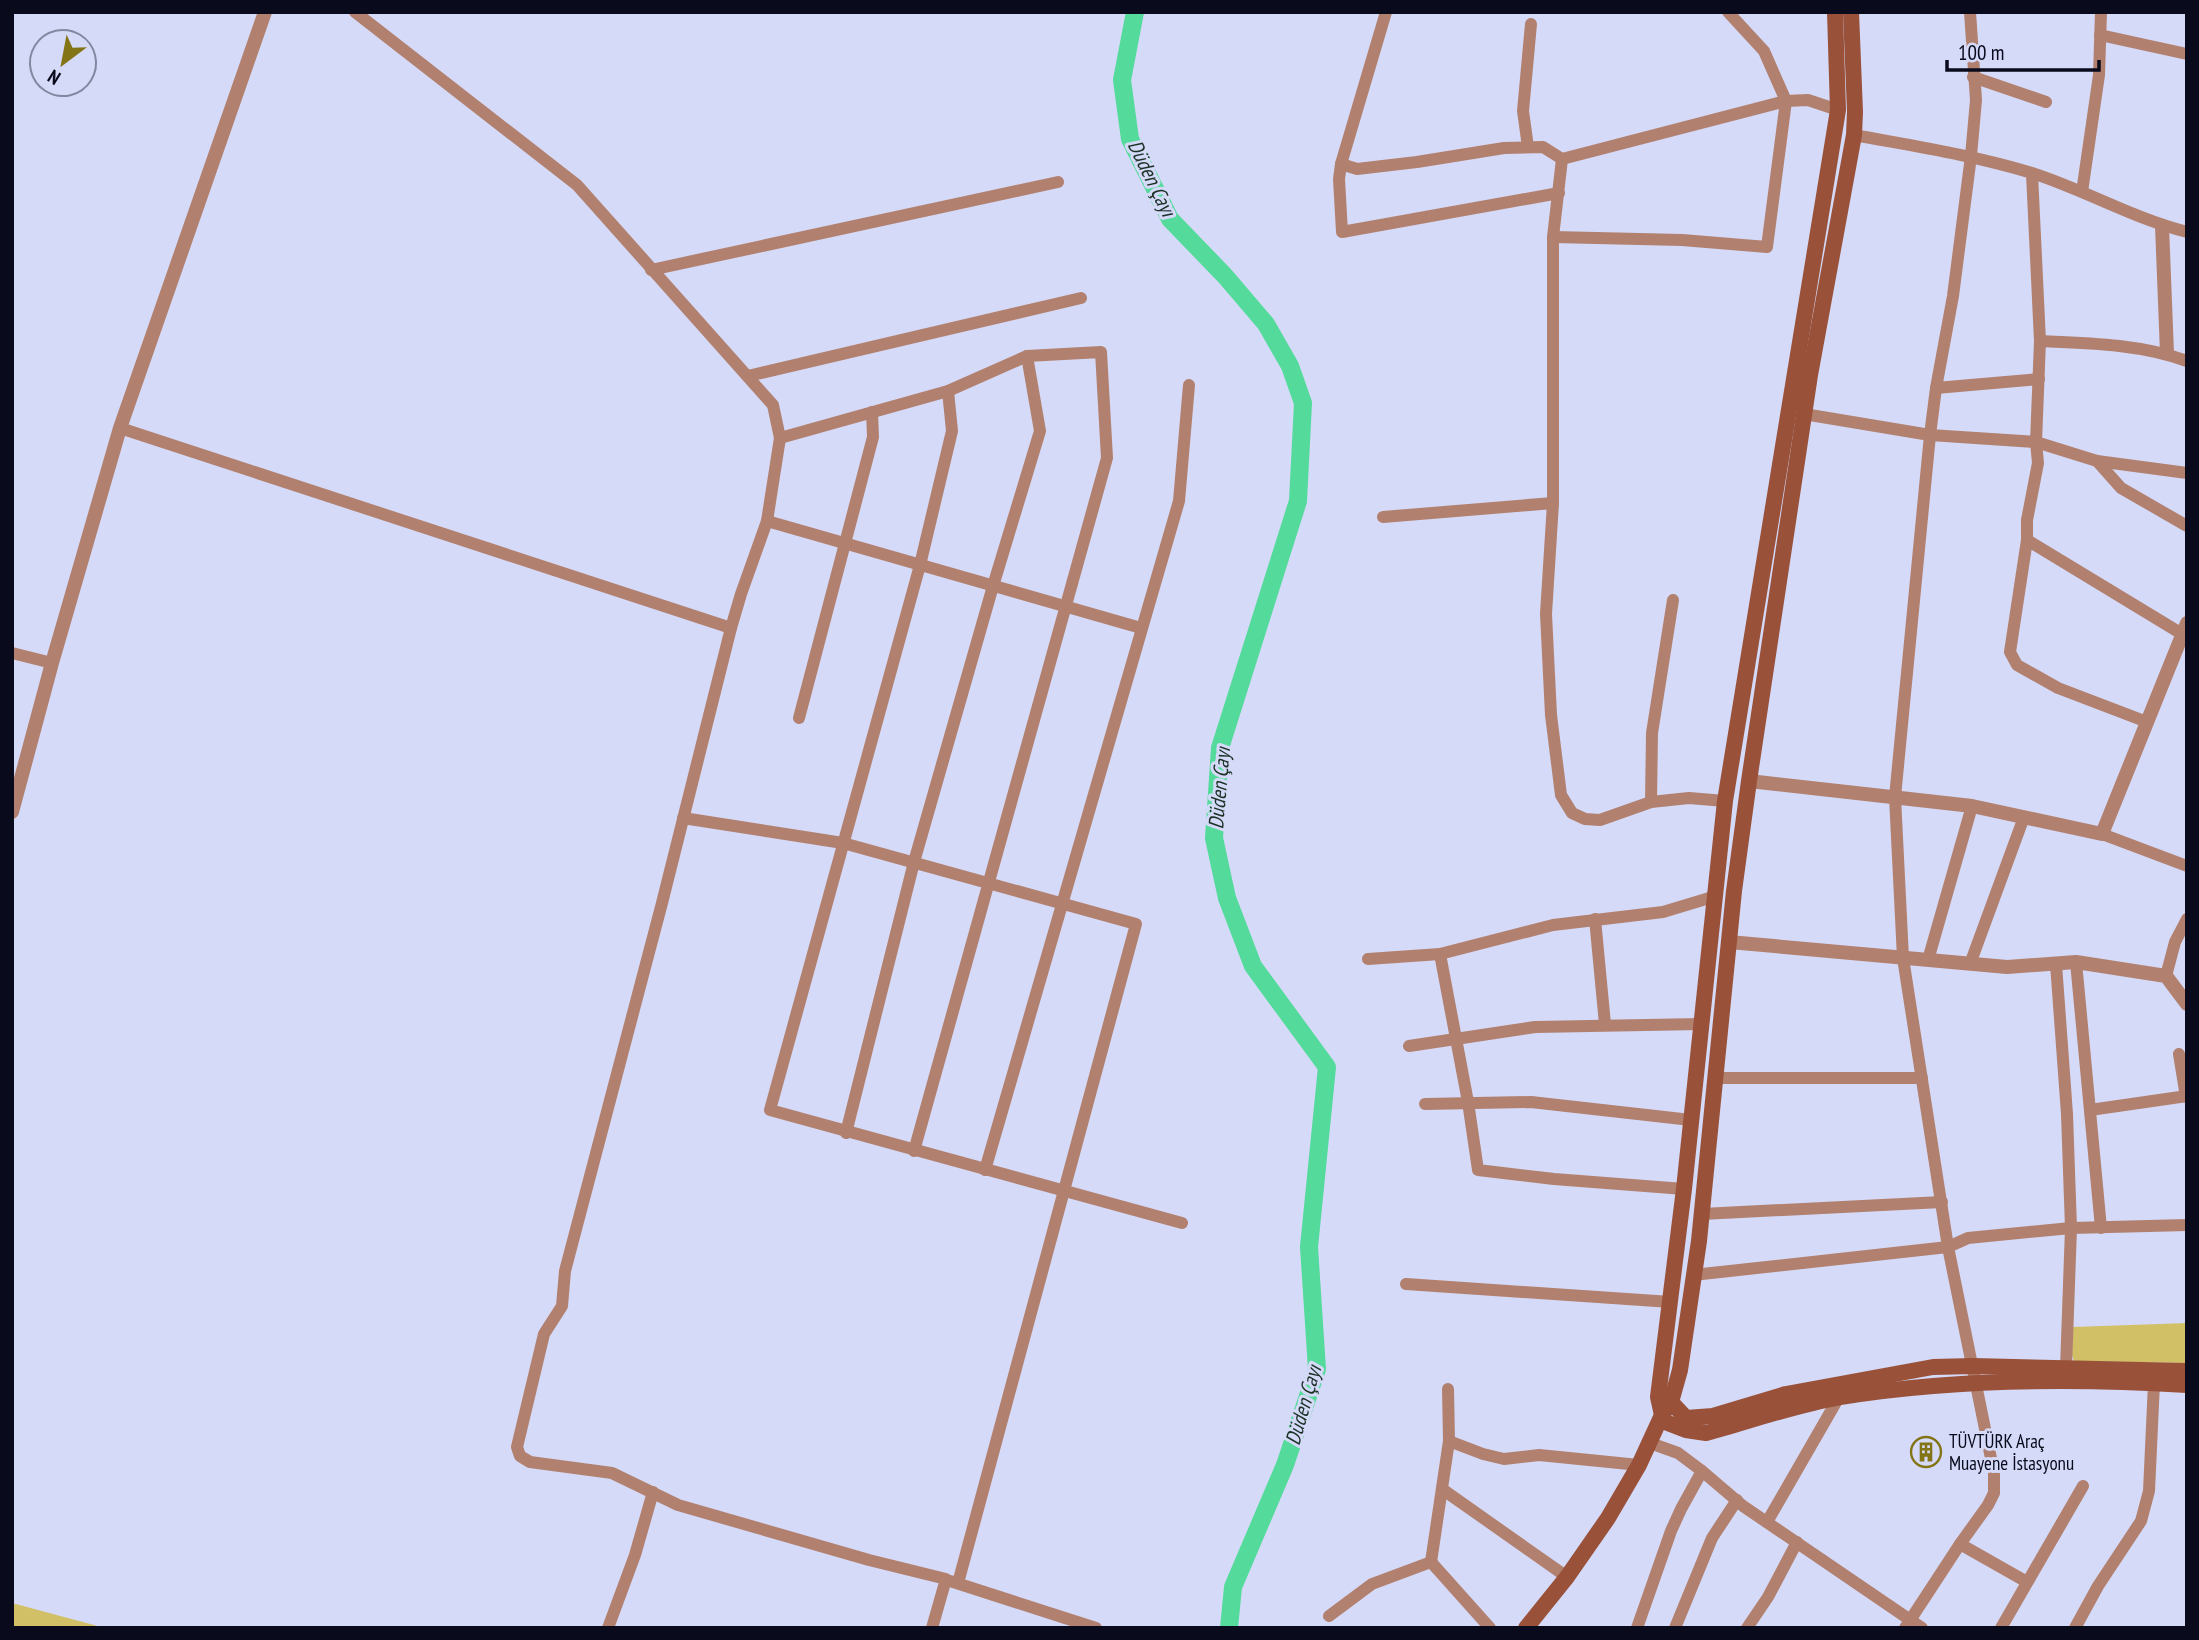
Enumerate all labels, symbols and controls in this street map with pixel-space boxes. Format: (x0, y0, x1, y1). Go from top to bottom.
north arrow (28, 28, 98, 98)
scale bar (1947, 28, 2099, 72)
text: 100 m (1958, 39, 2004, 66)
text: N (43, 65, 65, 90)
water label: Düden Çayı (1122, 135, 1183, 222)
water label: Düden Çayı (1202, 745, 1236, 830)
water label: Düden Çayı (1279, 1361, 1328, 1448)
place label: TÜVTÜRK Araç Muayene İstasyonu (1949, 1429, 2074, 1475)
building icon: TÜVTÜRK Araç Muayene İstasyonu (1909, 1435, 1943, 1469)

